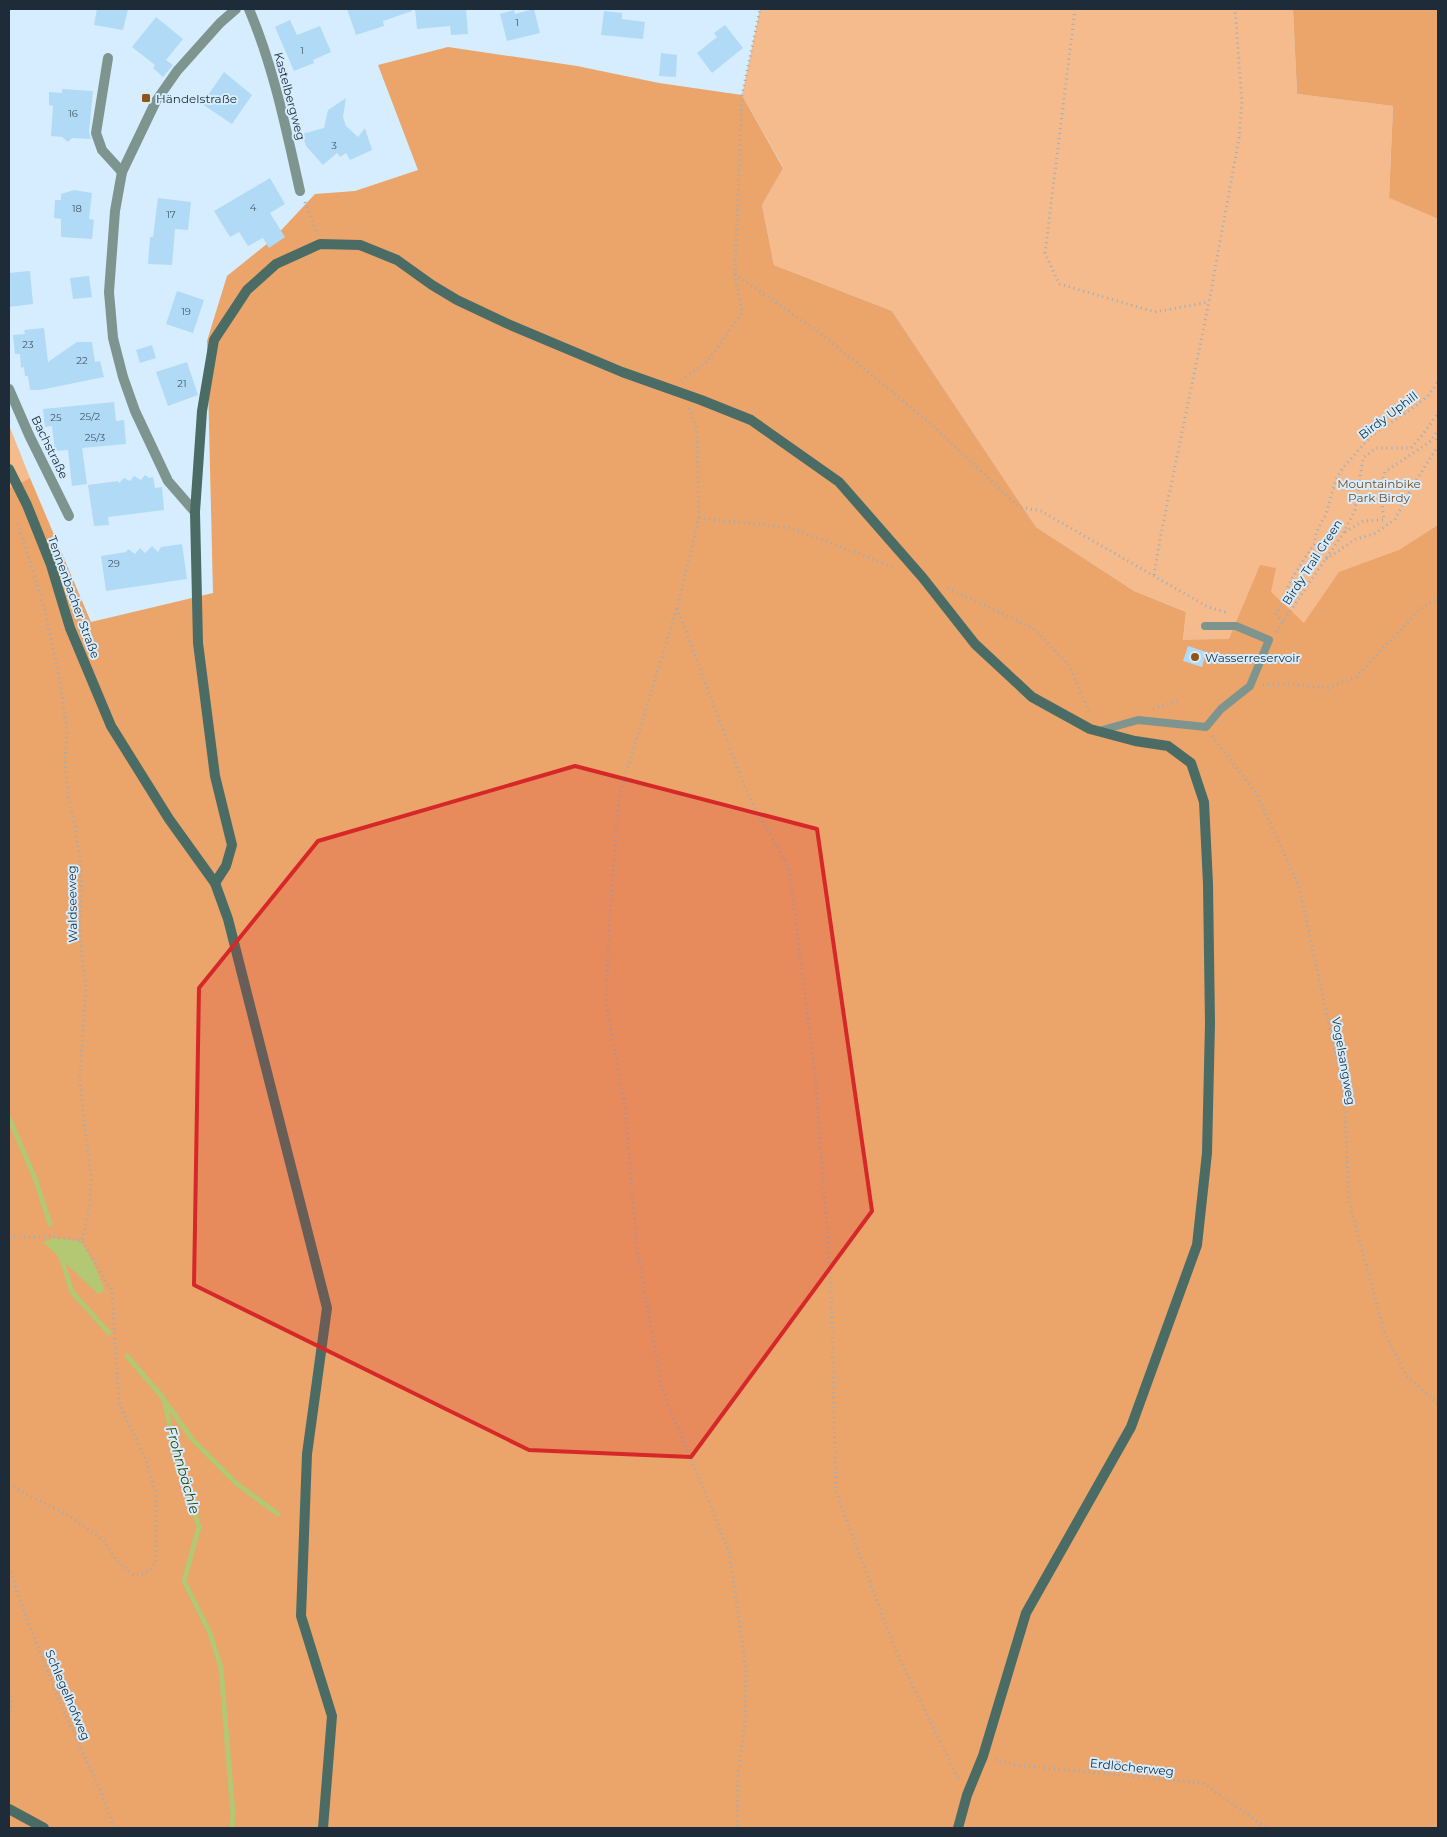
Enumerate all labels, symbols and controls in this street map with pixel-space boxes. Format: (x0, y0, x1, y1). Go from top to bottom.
house number: 1 (515, 16, 519, 29)
house number: 1 (300, 44, 304, 57)
street label: Kastelbergweg (271, 50, 309, 142)
place label: Händelstraße (156, 91, 237, 106)
marker: Händelstraße (140, 92, 152, 104)
house number: 16 (68, 107, 78, 120)
house number: 3 (331, 139, 337, 152)
house number: 4 (250, 201, 257, 214)
house number: 18 (72, 202, 82, 215)
house number: 17 (166, 208, 176, 221)
house number: 19 (181, 305, 191, 318)
house number: 23 (22, 338, 34, 351)
house number: 22 (76, 354, 88, 367)
house number: 21 (177, 377, 187, 390)
street label: Birdy Uphill (1355, 388, 1421, 442)
house number: 25/2 (80, 410, 101, 423)
house number: 25 (50, 411, 62, 424)
street label: Bachstraße (28, 413, 72, 481)
house number: 25/3 (85, 431, 106, 444)
park label: Mountainbike Park Birdy (1337, 476, 1421, 505)
street label: Birdy Trail Green (1279, 516, 1345, 608)
street label: Tennenbacher Straße (45, 534, 103, 660)
house number: 29 (108, 557, 120, 570)
place label: Wasserreservoir (1205, 650, 1301, 665)
marker: Wasserreservoir (1189, 651, 1201, 663)
street label: Waldseeweg (64, 865, 80, 943)
street label: Vogelsangweg (1329, 1016, 1359, 1106)
water label: Frohnbächle (162, 1424, 204, 1516)
street label: Schlegelhofweg (42, 1647, 94, 1743)
street label: Erdlöcherweg (1089, 1755, 1175, 1779)

